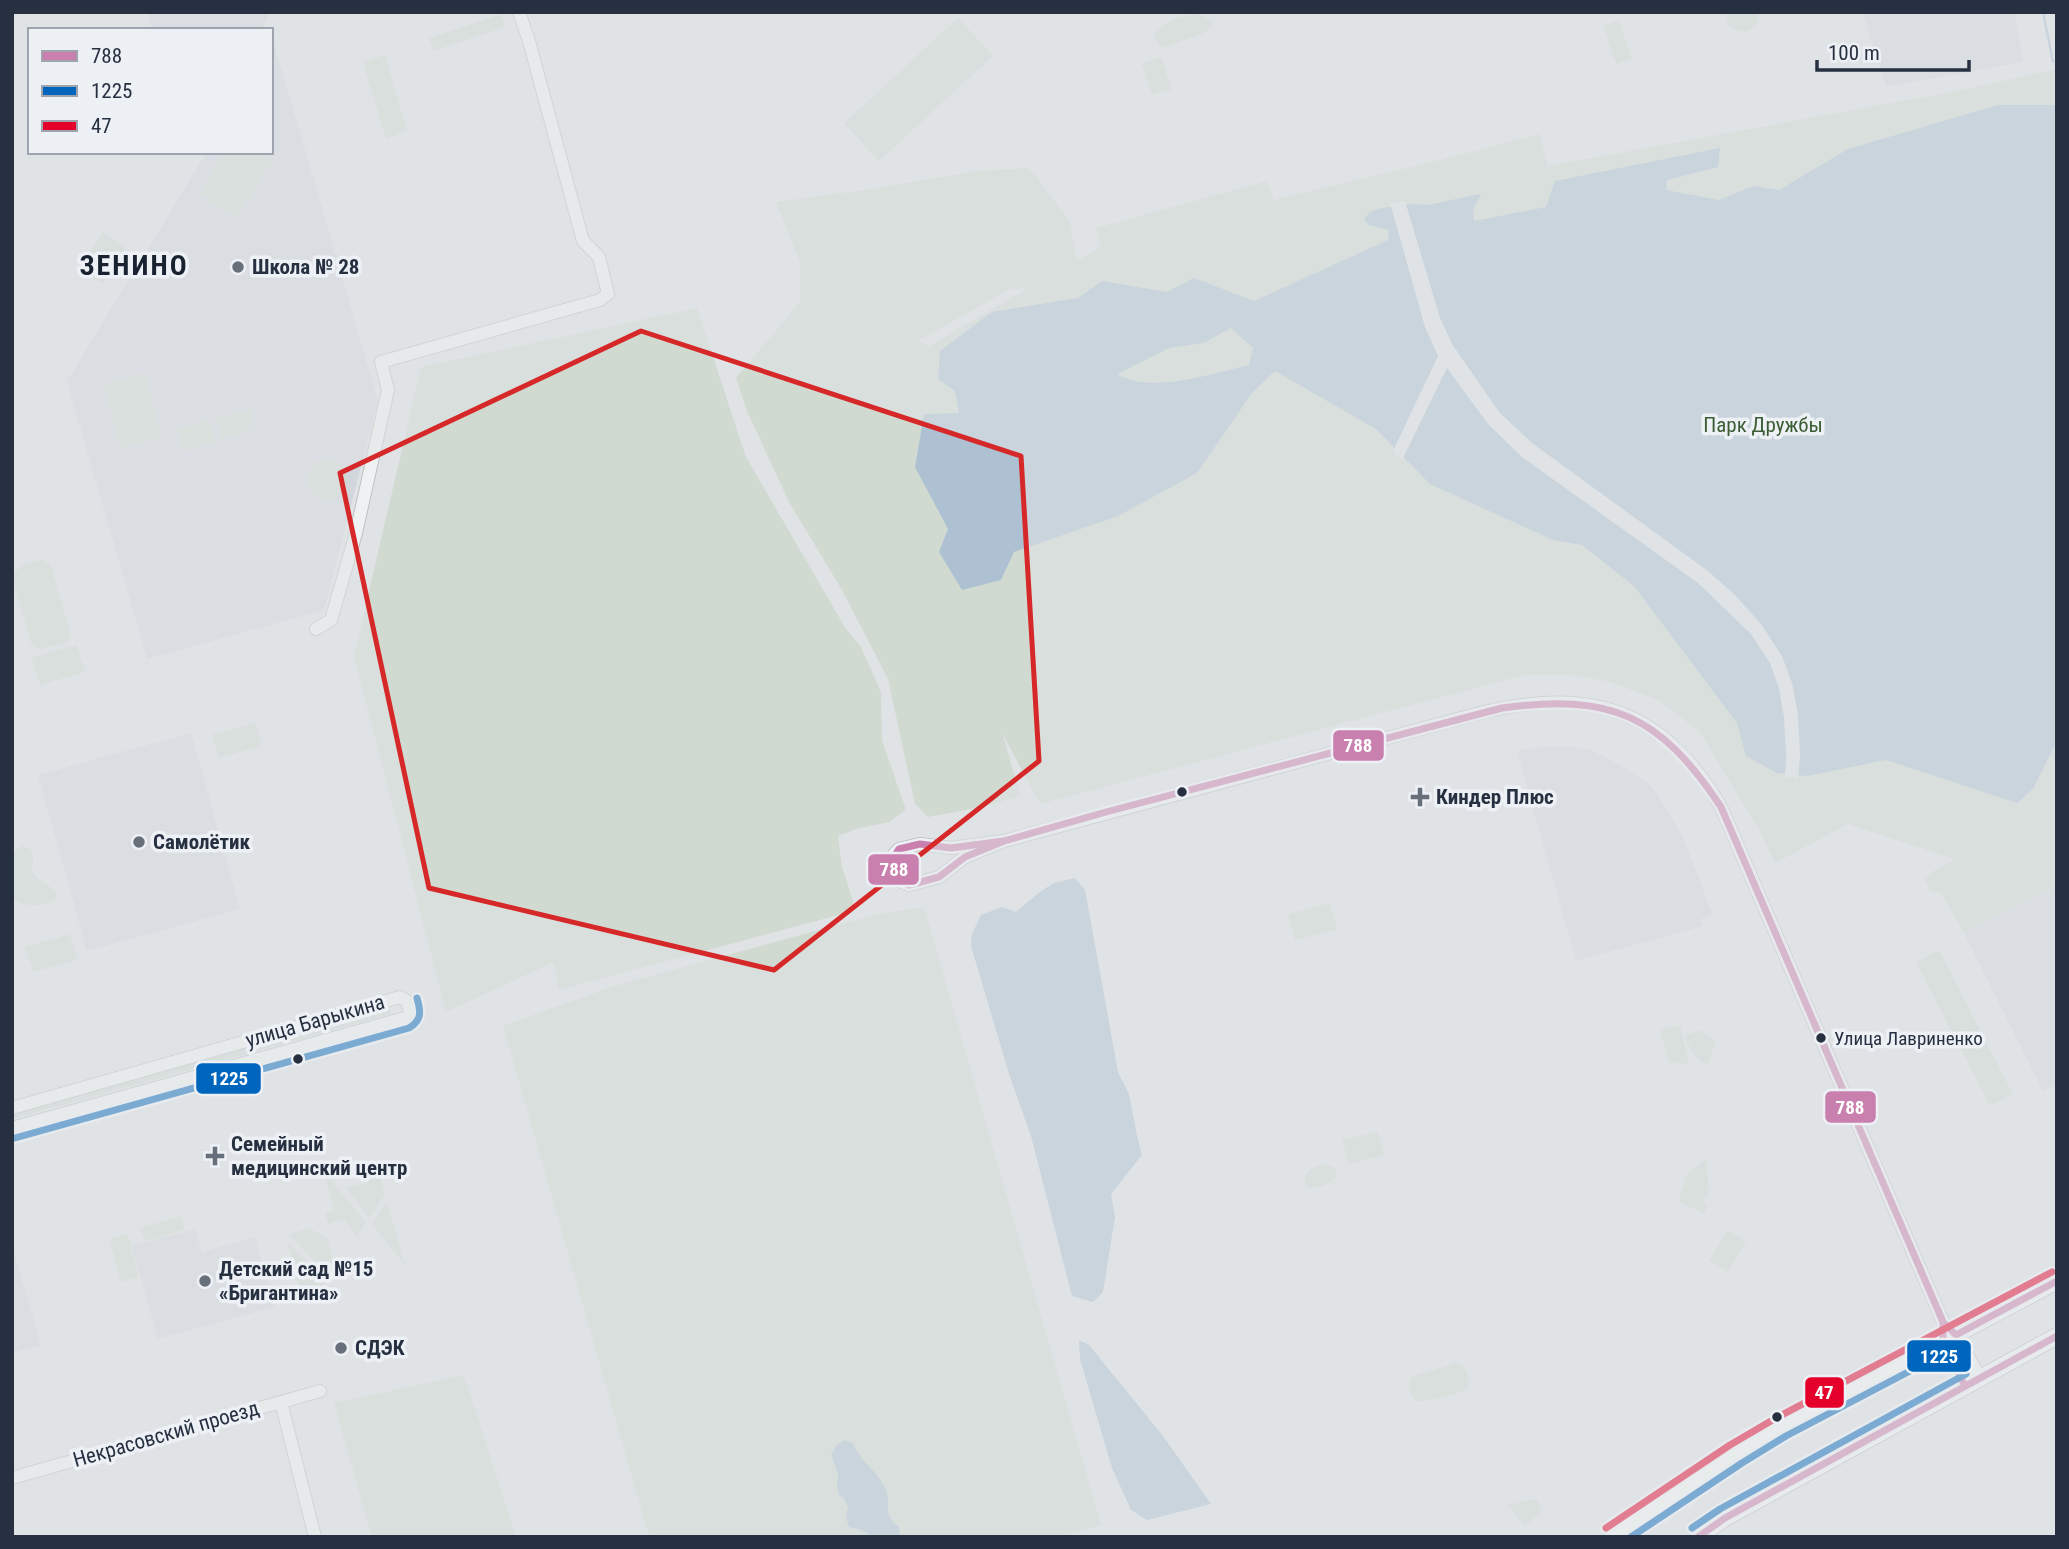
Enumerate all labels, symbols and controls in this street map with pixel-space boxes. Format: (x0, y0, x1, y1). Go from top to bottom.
legend (28, 28, 273, 154)
scale bar (1817, 28, 1969, 72)
text: 100 m (1828, 41, 1880, 65)
text: 788 (91, 44, 122, 68)
text: 1225 (91, 79, 132, 103)
text: 47 (91, 114, 112, 138)
district label: ЗЕНИНО (79, 249, 189, 282)
place label: Школа № 28 (252, 255, 359, 279)
marker: Школа № 28 (230, 259, 246, 275)
park label: Парк Дружбы (1703, 413, 1823, 437)
line badge: 788 (1332, 729, 1385, 762)
text: 788 (1344, 734, 1372, 757)
unlabelled marker (1175, 785, 1189, 799)
place label: Киндер Плюс (1436, 785, 1554, 809)
marker: Киндер Плюс (1410, 787, 1430, 807)
place label: Самолётик (153, 830, 251, 854)
marker: Самолётик (131, 834, 147, 850)
line badge: 788 (867, 853, 920, 886)
text: 788 (880, 858, 908, 881)
street label: улица Барыкина (243, 990, 387, 1052)
place label: Улица Лавриненко (1834, 1027, 1983, 1050)
marker: Улица Лавриненко (1814, 1031, 1828, 1045)
unlabelled marker (291, 1052, 305, 1066)
line badge: 1225 (195, 1062, 262, 1095)
text: 1225 (210, 1067, 248, 1090)
line badge: 788 (1824, 1090, 1877, 1124)
text: 788 (1836, 1096, 1864, 1119)
place label: Семейный медицинский центр (231, 1132, 407, 1180)
marker: Семейный медицинский центр (205, 1146, 225, 1166)
place label: Детский сад №15 «Бригантина» (219, 1257, 373, 1305)
marker: Детский сад №15 «Бригантина» (197, 1273, 213, 1289)
place label: СДЭК (355, 1336, 405, 1360)
line badge: 1225 (1906, 1339, 1972, 1373)
marker: СДЭК (333, 1340, 349, 1356)
text: 1225 (1920, 1345, 1958, 1368)
line badge: 47 (1804, 1376, 1845, 1409)
text: 47 (1814, 1381, 1834, 1404)
street label: Некрасовский проезд (70, 1396, 262, 1472)
unlabelled marker (1770, 1410, 1784, 1424)

